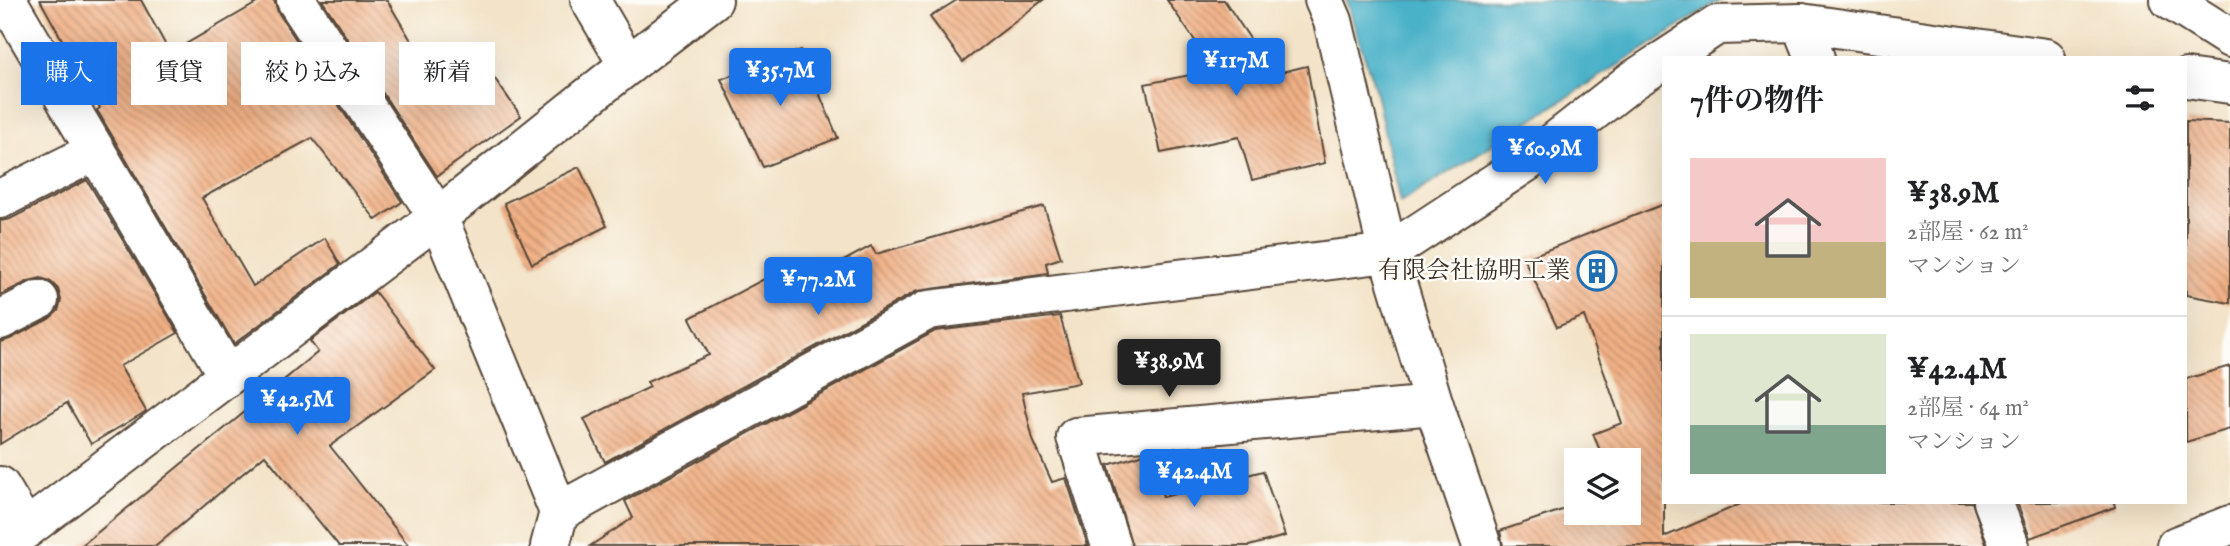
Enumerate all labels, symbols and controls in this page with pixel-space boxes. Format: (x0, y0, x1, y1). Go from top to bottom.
pin: ¥117M (1187, 38, 1285, 98)
chip: 購入 (21, 42, 117, 105)
chip: 賃貸 (131, 42, 227, 105)
chip: 絞り込み (241, 42, 385, 105)
chip: 新着 (399, 42, 495, 105)
text: ¥117M (1203, 46, 1269, 75)
pin: ¥35.7M (723, 48, 837, 108)
text: ¥35.7M (745, 56, 815, 85)
icon: filters (2121, 79, 2159, 117)
text: 7件の物件 (1690, 83, 1824, 121)
pin: ¥60.9M (1488, 127, 1602, 186)
text: ¥60.9M (1508, 134, 1582, 163)
text: ¥38.9M (1907, 175, 2000, 213)
icon: home (1746, 186, 1830, 270)
text: 2部屋 · 62 m² (1907, 218, 2029, 247)
building icon: 有限会社協明工業 (1576, 250, 1618, 292)
text: マンション (1907, 252, 2021, 281)
place label: 有限会社協明工業 (1378, 256, 1570, 287)
pin: ¥77.2M (761, 258, 875, 317)
text: ¥77.2M (780, 265, 856, 294)
pin: ¥38.9M (1112, 340, 1226, 399)
text: ¥38.9M (1134, 347, 1204, 376)
text: ¥42.4M (1907, 351, 2007, 389)
icon: home (1746, 362, 1830, 446)
pin: ¥42.5M (240, 378, 354, 437)
text: ¥42.5M (260, 385, 334, 414)
text: 2部屋 · 64 m² (1907, 394, 2029, 423)
text: マンション (1907, 428, 2021, 457)
map controls (1564, 448, 1641, 525)
button: layers (1564, 448, 1641, 525)
pin: ¥42.4M (1137, 449, 1251, 509)
text: ¥42.4M (1156, 457, 1232, 486)

